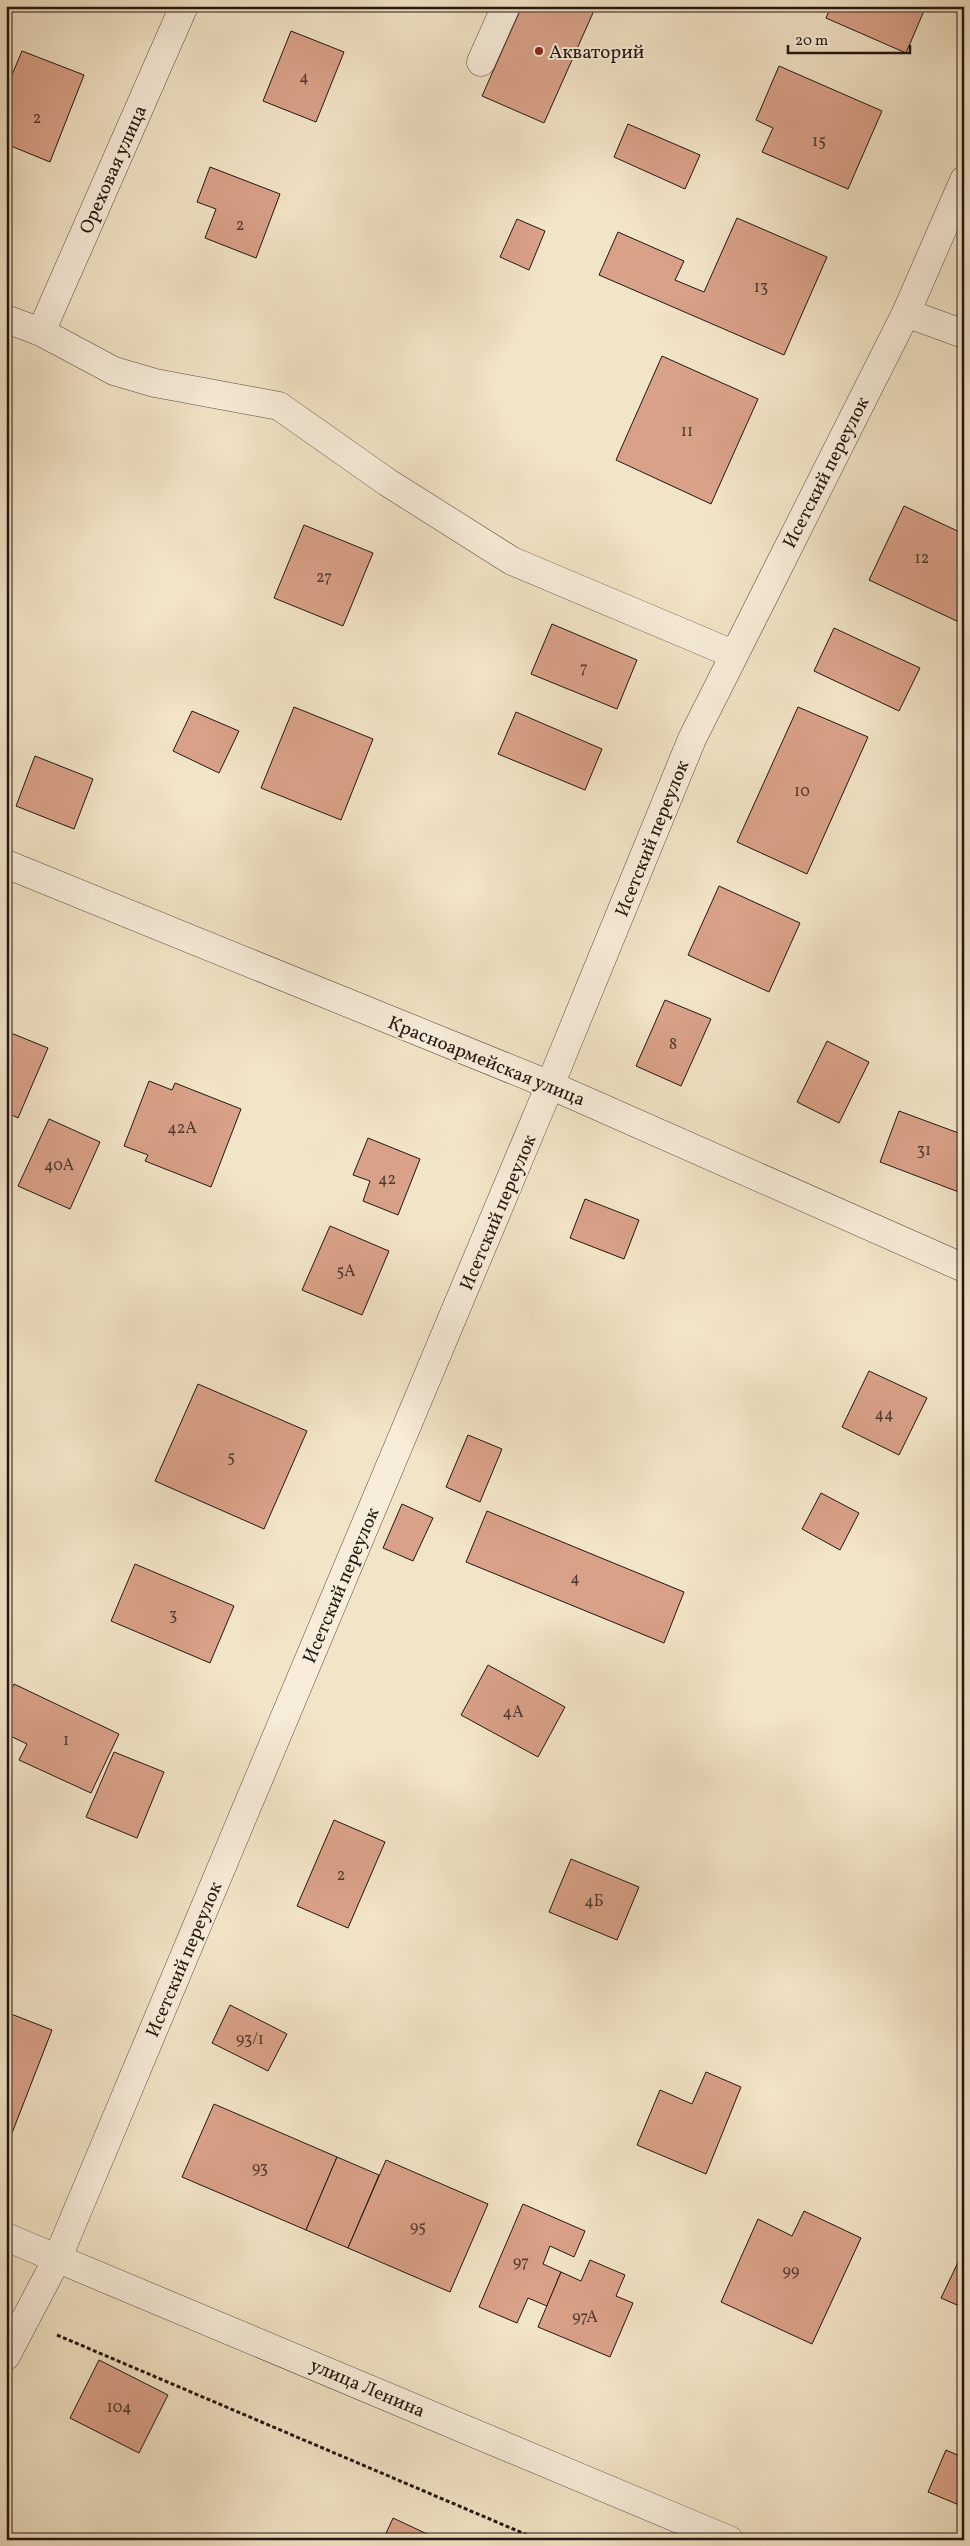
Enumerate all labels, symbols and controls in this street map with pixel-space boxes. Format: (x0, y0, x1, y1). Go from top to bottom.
scale bar (788, 22, 910, 54)
text: 20 m (795, 31, 828, 52)
place label: Акваторий (549, 40, 644, 66)
marker: Акваторий (533, 45, 545, 57)
house number: 4 (299, 67, 309, 89)
street label: Ореховая улица (74, 101, 154, 238)
house number: 2 (33, 108, 41, 130)
house number: 15 (812, 131, 826, 153)
house number: 2 (236, 215, 244, 237)
house number: 13 (754, 277, 768, 299)
street label: Исетский переулок (777, 393, 876, 553)
house number: 11 (681, 421, 693, 443)
house number: 12 (915, 548, 929, 570)
house number: 27 (316, 567, 332, 589)
house number: 7 (580, 658, 588, 680)
street label: Исетский переулок (610, 757, 696, 921)
house number: 10 (794, 781, 810, 803)
street label: Красноармейская улица (384, 1010, 589, 1113)
house number: 8 (669, 1034, 677, 1056)
house number: 42А (167, 1118, 197, 1140)
street label: Исетский переулок (454, 1131, 543, 1295)
house number: 31 (917, 1140, 931, 1162)
house number: 40А (44, 1155, 74, 1177)
house number: 42 (378, 1169, 396, 1191)
house number: 5А (337, 1261, 355, 1283)
house number: 44 (874, 1404, 894, 1426)
house number: 5 (227, 1447, 235, 1469)
street label: Исетский переулок (297, 1504, 386, 1668)
house number: 4 (570, 1568, 580, 1590)
house number: 3 (169, 1605, 177, 1627)
house number: 4А (503, 1702, 523, 1724)
house number: 1 (63, 1730, 69, 1752)
house number: 2 (337, 1865, 345, 1887)
street label: Исетский переулок (140, 1878, 229, 2042)
house number: 4Б (584, 1891, 604, 1913)
house number: 93/1 (236, 2029, 264, 2051)
house number: 93 (252, 2158, 268, 2180)
house number: 95 (410, 2217, 426, 2239)
house number: 97 (513, 2252, 529, 2274)
house number: 99 (783, 2261, 799, 2283)
house number: 97А (572, 2307, 598, 2329)
street label: улица Ленина (306, 2353, 429, 2425)
house number: 104 (107, 2397, 131, 2419)

